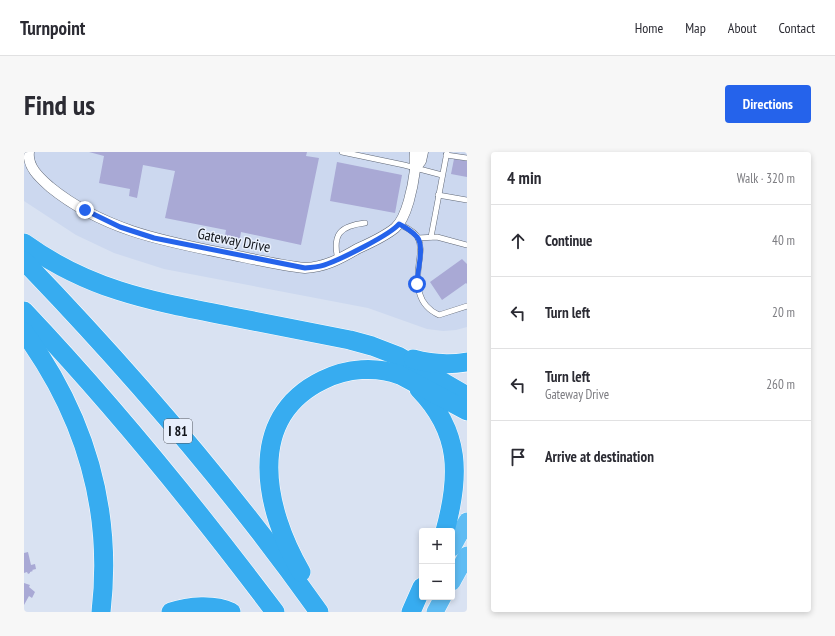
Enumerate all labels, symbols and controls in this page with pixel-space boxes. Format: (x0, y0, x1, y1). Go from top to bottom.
text: Turnpoint (20, 16, 85, 40)
text: Home (635, 19, 663, 37)
text: Map (685, 19, 706, 37)
text: About (728, 19, 757, 37)
text: Contact (779, 19, 815, 37)
button: Directions (725, 85, 811, 123)
text: Find us (24, 86, 95, 123)
text: 4 min (507, 167, 541, 189)
text: Walk · 320 m (737, 170, 795, 187)
route end (76, 201, 94, 219)
street label: Gateway Drive (196, 224, 272, 256)
icon: ahead (507, 230, 529, 252)
text: Continue (545, 231, 592, 250)
text: 40 m (772, 232, 795, 249)
route start (408, 275, 426, 293)
icon: left (507, 302, 529, 324)
text: Turn left (545, 303, 590, 322)
text: 20 m (772, 304, 795, 321)
text: Turn left (545, 367, 590, 386)
icon: left (507, 374, 529, 396)
text: 260 m (766, 376, 795, 393)
text: Gateway Drive (545, 386, 609, 403)
road number: I 81 (164, 419, 192, 443)
icon: arrive (507, 446, 529, 468)
text: Arrive at destination (545, 447, 654, 466)
map controls (419, 528, 455, 600)
button: + (419, 528, 455, 564)
button: − (419, 564, 455, 600)

